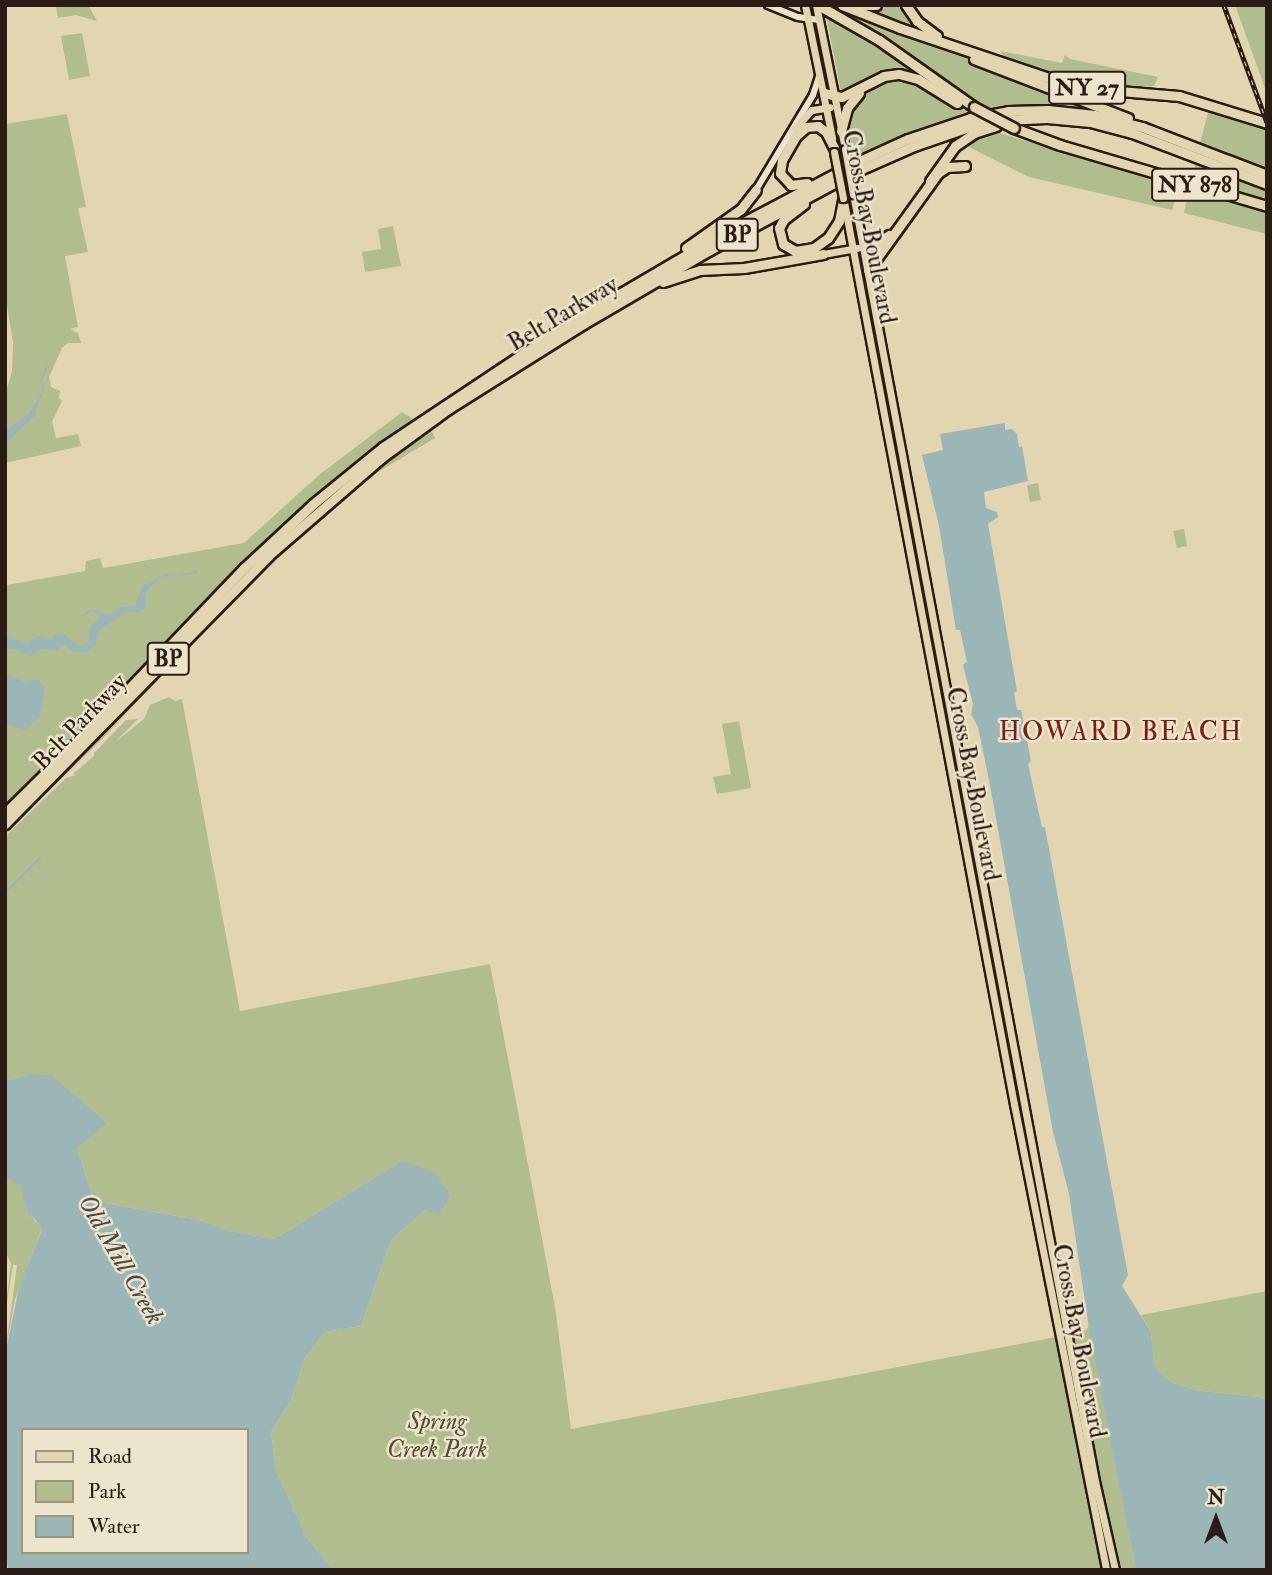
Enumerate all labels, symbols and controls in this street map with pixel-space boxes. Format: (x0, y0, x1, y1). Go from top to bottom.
road number: NY 27 (1047, 68, 1127, 108)
street label: Cross Bay Boulevard (836, 128, 902, 326)
road number: NY 878 (1150, 166, 1240, 204)
road number: BP (714, 216, 760, 254)
street label: Belt Parkway (503, 270, 623, 358)
road number: BP (145, 639, 191, 678)
street label: Belt Parkway (27, 668, 133, 776)
street label: Cross Bay Boulevard (940, 685, 1006, 883)
district label: HOWARD BEACH (1000, 717, 1242, 749)
water label: Old Mill Creek (70, 1189, 170, 1331)
street label: Cross Bay Boulevard (1046, 1242, 1112, 1440)
park label: Spring Creek Park (387, 1408, 487, 1464)
legend (21, 1428, 248, 1554)
text: Road (88, 1443, 132, 1470)
text: Park (88, 1478, 126, 1505)
north arrow (1181, 1484, 1251, 1554)
text: N (1207, 1486, 1225, 1510)
text: Water (88, 1513, 140, 1540)

